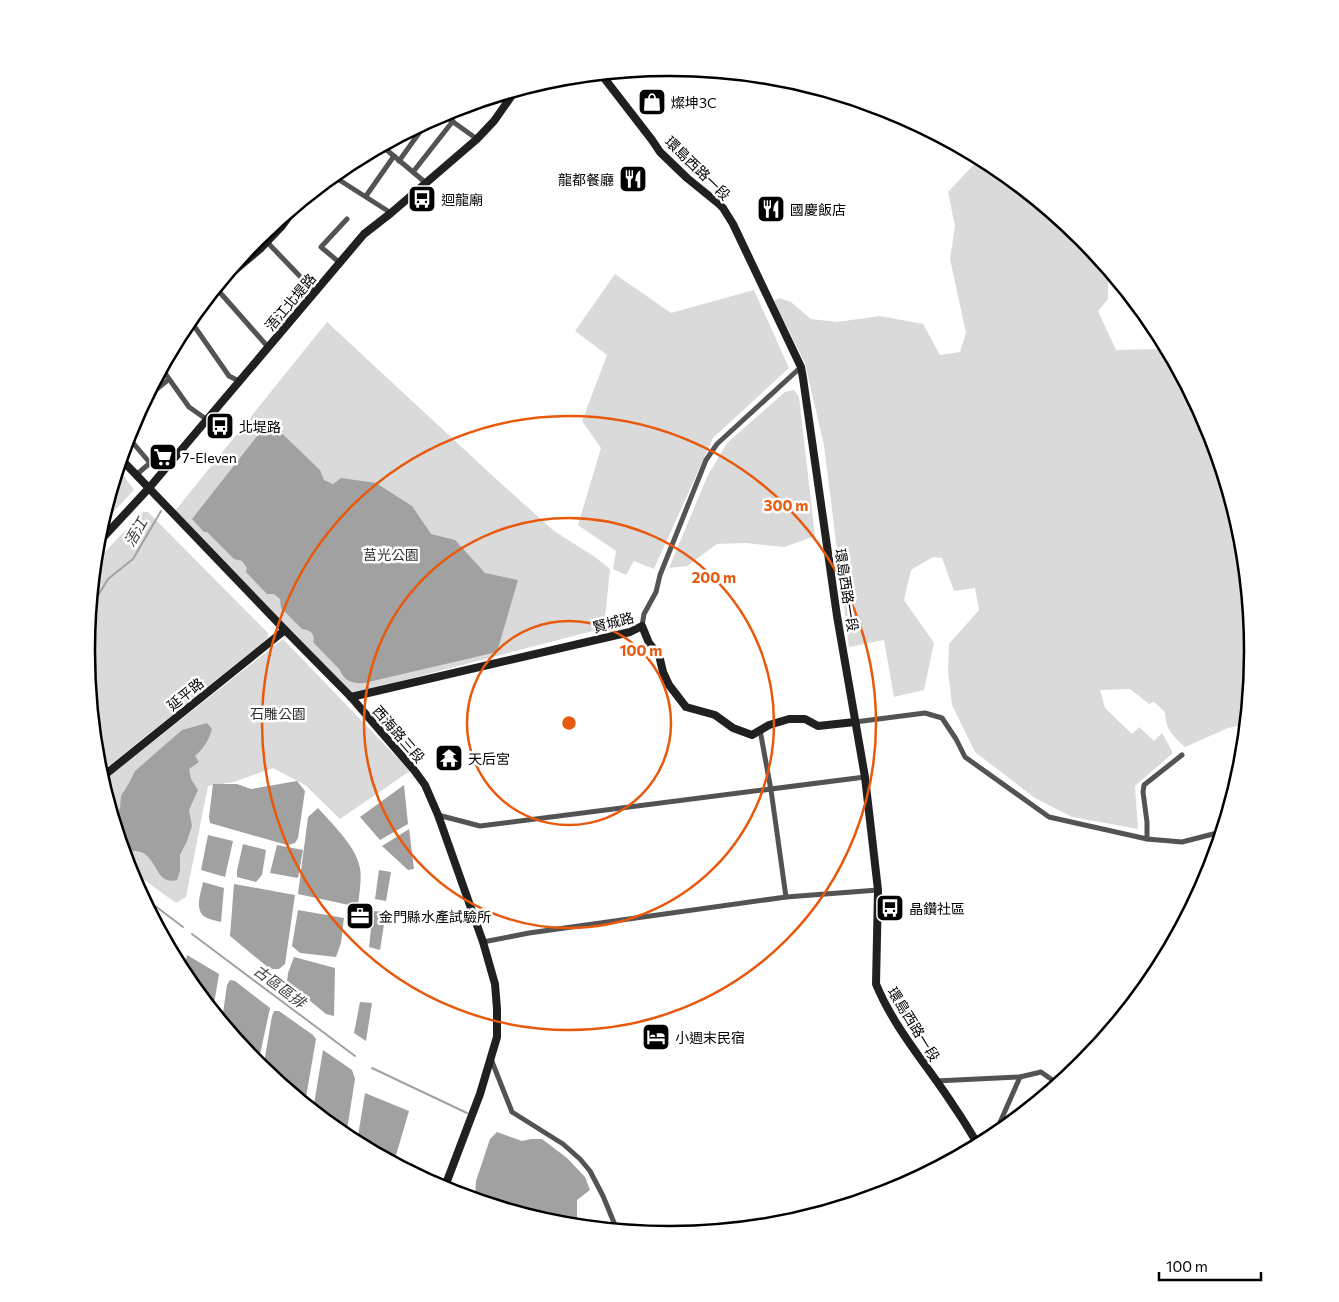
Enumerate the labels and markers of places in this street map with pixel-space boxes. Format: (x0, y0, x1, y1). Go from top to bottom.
shop icon: 燦坤3C (637, 87, 667, 117)
place label: 燦坤3C (671, 94, 717, 111)
restaurant icon: 龍都餐廳 (618, 164, 648, 194)
place label: 龍都餐廳 (558, 171, 614, 188)
bus stop icon: 迴龍廟 (407, 184, 437, 214)
place label: 迴龍廟 (441, 191, 483, 208)
restaurant icon: 國慶飯店 (756, 194, 786, 224)
place label: 國慶飯店 (790, 201, 846, 218)
bus stop icon: 北堤路 (205, 411, 235, 441)
place label: 北堤路 (239, 418, 281, 435)
supermarket icon: 7-Eleven (148, 442, 178, 472)
place label: 7-Eleven (182, 449, 237, 466)
centre of rings (560, 714, 578, 732)
temple icon: 天后宮 (434, 743, 464, 773)
place label: 天后宮 (468, 750, 510, 767)
bus stop icon: 晶鑽社區 (875, 893, 905, 923)
place label: 晶鑽社區 (909, 900, 965, 917)
office icon: 金門縣水產試驗所 (345, 901, 375, 931)
place label: 金門縣水產試驗所 (379, 908, 491, 925)
hotel icon: 小週末民宿 (641, 1022, 671, 1052)
place label: 小週末民宿 (675, 1029, 745, 1046)

